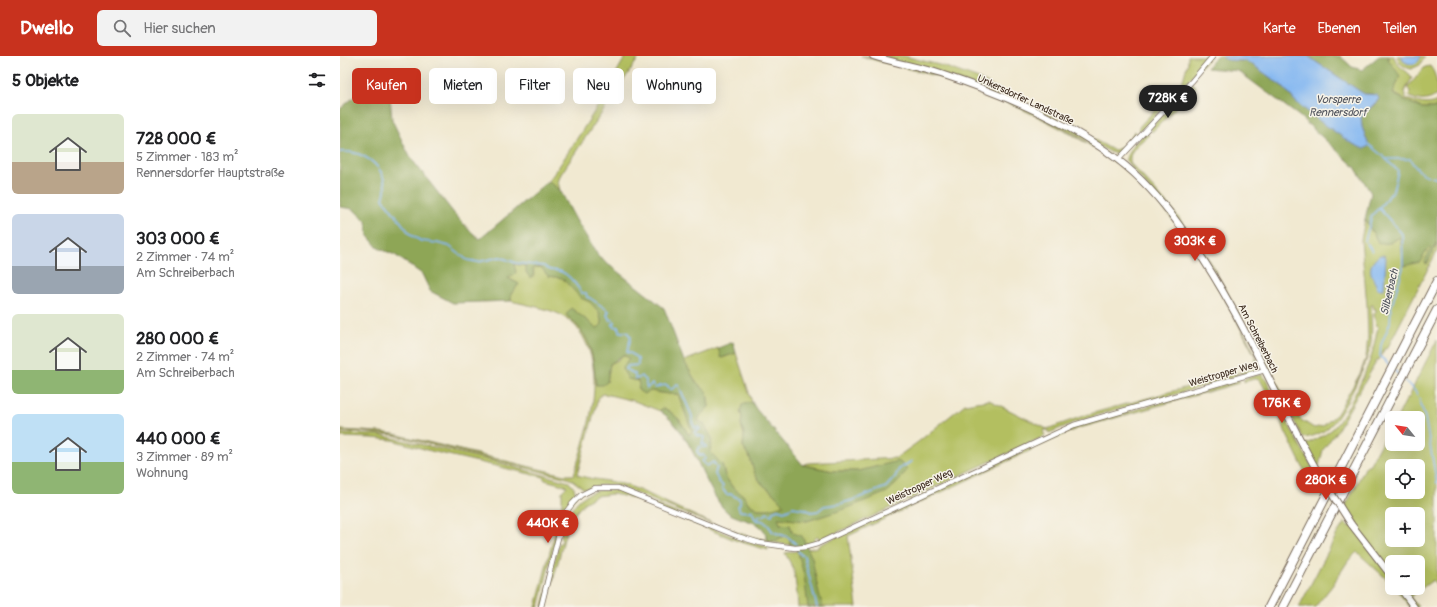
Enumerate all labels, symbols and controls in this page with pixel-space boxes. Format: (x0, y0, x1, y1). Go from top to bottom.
search box (97, 10, 377, 46)
text: Dwello (20, 16, 73, 40)
icon: search (111, 17, 133, 39)
text: Hier suchen (143, 19, 216, 38)
text: Karte (1263, 20, 1296, 37)
text: Ebenen (1318, 20, 1361, 37)
text: Teilen (1383, 20, 1417, 37)
chip: Kaufen (352, 68, 421, 104)
chip: Mieten (429, 68, 497, 104)
chip: Filter (505, 68, 565, 104)
chip: Neu (573, 68, 624, 104)
chip: Wohnung (632, 68, 716, 104)
icon: filters (306, 69, 328, 91)
text: 5 Objekte (12, 70, 79, 91)
street label: Unkersdorfer Landstraße (976, 72, 1076, 128)
pin: 728K € (1135, 85, 1201, 119)
text: 728K € (1148, 90, 1188, 106)
water label: Vorsperre Rennersdorf (1309, 93, 1369, 119)
text: 728 000 € (136, 128, 217, 149)
icon: home (44, 130, 92, 178)
text: 5 Zimmer · 183 m² (136, 149, 238, 165)
text: Rennersdorfer Hauptstraße (136, 165, 285, 181)
text: 303 000 € (136, 228, 220, 249)
pin: 303K € (1162, 228, 1228, 262)
icon: home (44, 230, 92, 278)
text: 303K € (1174, 233, 1216, 249)
text: 2 Zimmer · 74 m² (136, 249, 234, 265)
text: Am Schreiberbach (136, 265, 235, 281)
water label: Silberbach (1378, 267, 1401, 316)
street label: Am Schreiberbach (1236, 302, 1281, 375)
text: 280 000 € (136, 328, 219, 349)
icon: home (44, 330, 92, 378)
text: 2 Zimmer · 74 m² (136, 349, 234, 365)
street label: Weistropper Weg (1187, 358, 1259, 390)
text: Am Schreiberbach (136, 365, 235, 381)
pin: 176K € (1249, 390, 1315, 424)
text: 176K € (1263, 395, 1301, 411)
north arrow (1385, 411, 1425, 451)
map controls (1385, 411, 1425, 595)
text: 440 000 € (136, 428, 221, 449)
icon: home (44, 430, 92, 478)
text: 3 Zimmer · 89 m² (136, 449, 233, 465)
button: locate (1385, 459, 1425, 499)
text: Wohnung (136, 465, 188, 481)
street label: Weistropper Weg (885, 466, 954, 507)
pin: 280K € (1293, 467, 1359, 501)
text: 280K € (1305, 472, 1347, 488)
button: + (1385, 507, 1425, 547)
pin: 440K € (515, 510, 581, 544)
text: 440K € (526, 515, 570, 531)
button: − (1385, 555, 1425, 595)

